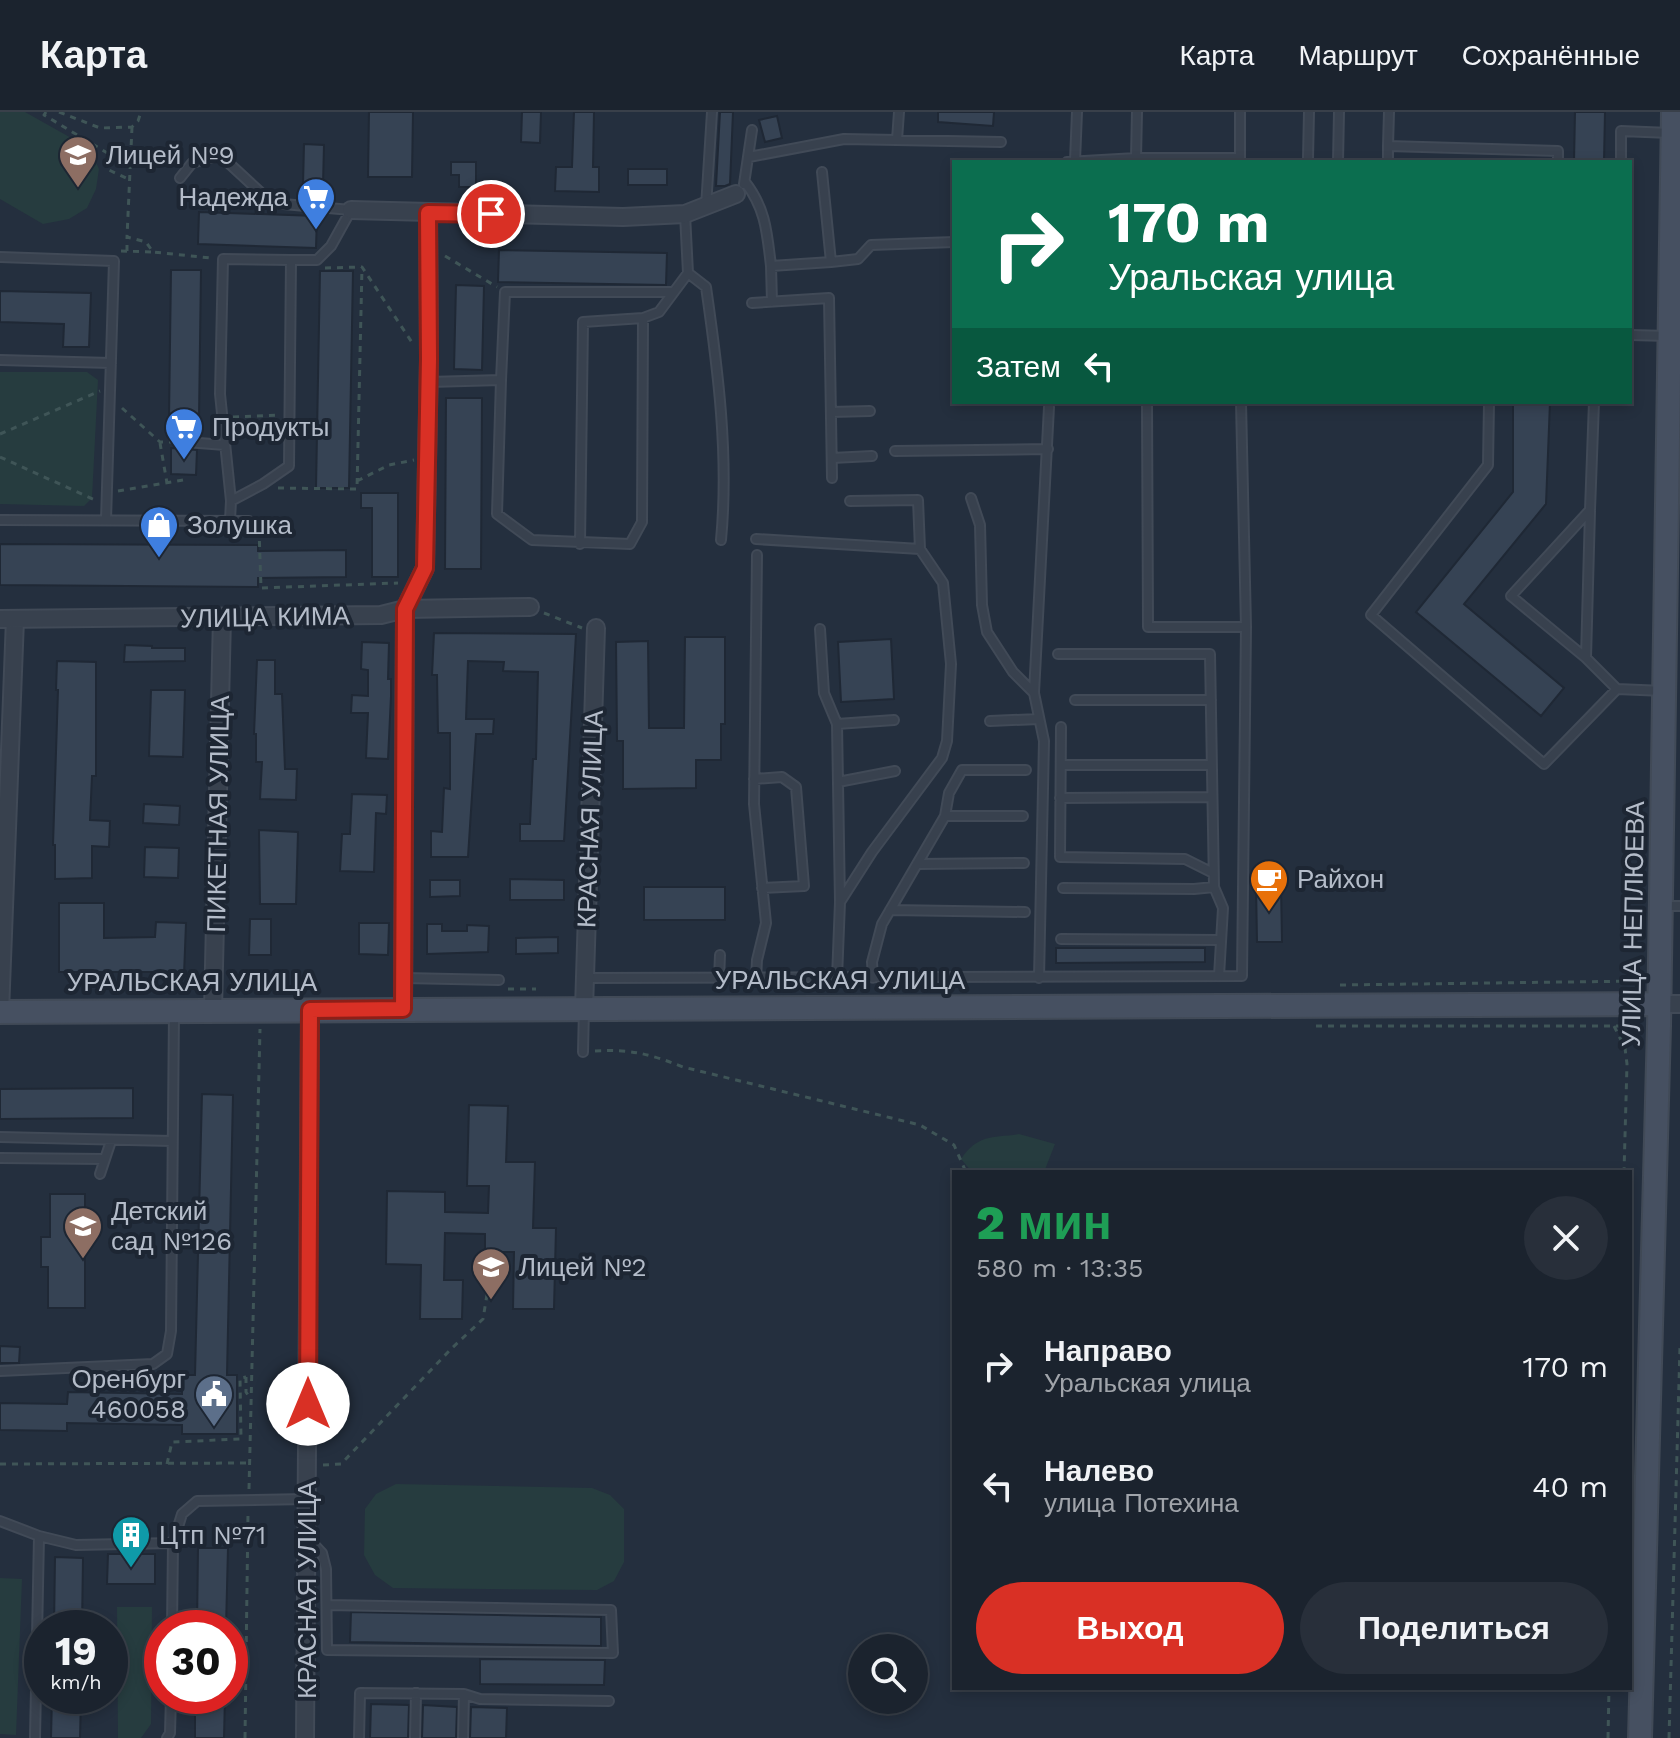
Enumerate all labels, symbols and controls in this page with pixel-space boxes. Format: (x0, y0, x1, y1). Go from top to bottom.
text: Карта (40, 33, 147, 77)
text: Карта (1179, 39, 1254, 72)
text: Маршрут (1298, 39, 1418, 72)
text: Сохранённые (1462, 39, 1640, 72)
school or university icon: Лицей №9 (57, 134, 99, 189)
place label: Лицей №9 (106, 140, 235, 170)
supermarket icon: Надежда (295, 176, 337, 231)
pin (457, 180, 525, 248)
place label: Надежда (178, 182, 289, 212)
text: 170 m (1108, 190, 1270, 256)
icon: arrive (469, 192, 513, 236)
icon: right (976, 192, 1080, 296)
text: Уральская улица (1108, 257, 1394, 299)
icon: left (1077, 344, 1121, 388)
text: Затем (976, 349, 1061, 384)
supermarket icon: Продукты (163, 406, 205, 461)
place label: Продукты (212, 412, 329, 442)
shop icon: Золушка (138, 504, 180, 559)
place label: Золушка (187, 510, 293, 540)
street label: УЛИЦА КИМА (180, 601, 351, 633)
street label: ПИКЕТНАЯ УЛИЦА (201, 694, 235, 933)
street label: КРАСНАЯ УЛИЦА (571, 709, 609, 928)
street label: УЛИЦА НЕПЛЮЕВА (1616, 800, 1650, 1047)
cafe icon: Райхон (1248, 858, 1290, 913)
place label: Райхон (1297, 864, 1384, 894)
street label: УРАЛЬСКАЯ УЛИЦА (715, 965, 966, 995)
street label: УРАЛЬСКАЯ УЛИЦА (67, 967, 318, 997)
text: 2 мин (976, 1194, 1112, 1251)
place label: Детский сад №126 (111, 1196, 232, 1256)
button: close (1524, 1196, 1608, 1280)
school or university icon: Детский сад №126 (62, 1205, 104, 1260)
school or university icon: Лицей №2 (470, 1246, 512, 1301)
place label: Лицей №2 (519, 1252, 647, 1282)
text: 580 m · 13:35 (976, 1253, 1143, 1283)
text: Направо (1044, 1333, 1172, 1368)
icon: right (976, 1344, 1020, 1388)
text: 170 m (1523, 1349, 1608, 1384)
position arrow (266, 1362, 350, 1446)
place label: Оренбург 460058 (72, 1364, 186, 1424)
text: Уральская улица (1044, 1368, 1251, 1398)
public building icon: Оренбург 460058 (193, 1373, 235, 1428)
text: Налево (1044, 1453, 1154, 1488)
icon: left (976, 1464, 1020, 1508)
text: 40 m (1532, 1469, 1608, 1504)
street label: КРАСНАЯ УЛИЦА (292, 1480, 322, 1699)
text: улица Потехина (1044, 1488, 1239, 1518)
building icon: Цтп №71 (110, 1514, 152, 1569)
place label: Цтп №71 (159, 1520, 266, 1550)
button: Выход (976, 1582, 1284, 1674)
button: Поделиться (1300, 1582, 1608, 1674)
speed limit sign: 30 (144, 1610, 248, 1714)
text: 19 (55, 1628, 97, 1675)
map controls (848, 1634, 928, 1714)
button: search (848, 1634, 928, 1714)
text: km/h (50, 1670, 102, 1694)

